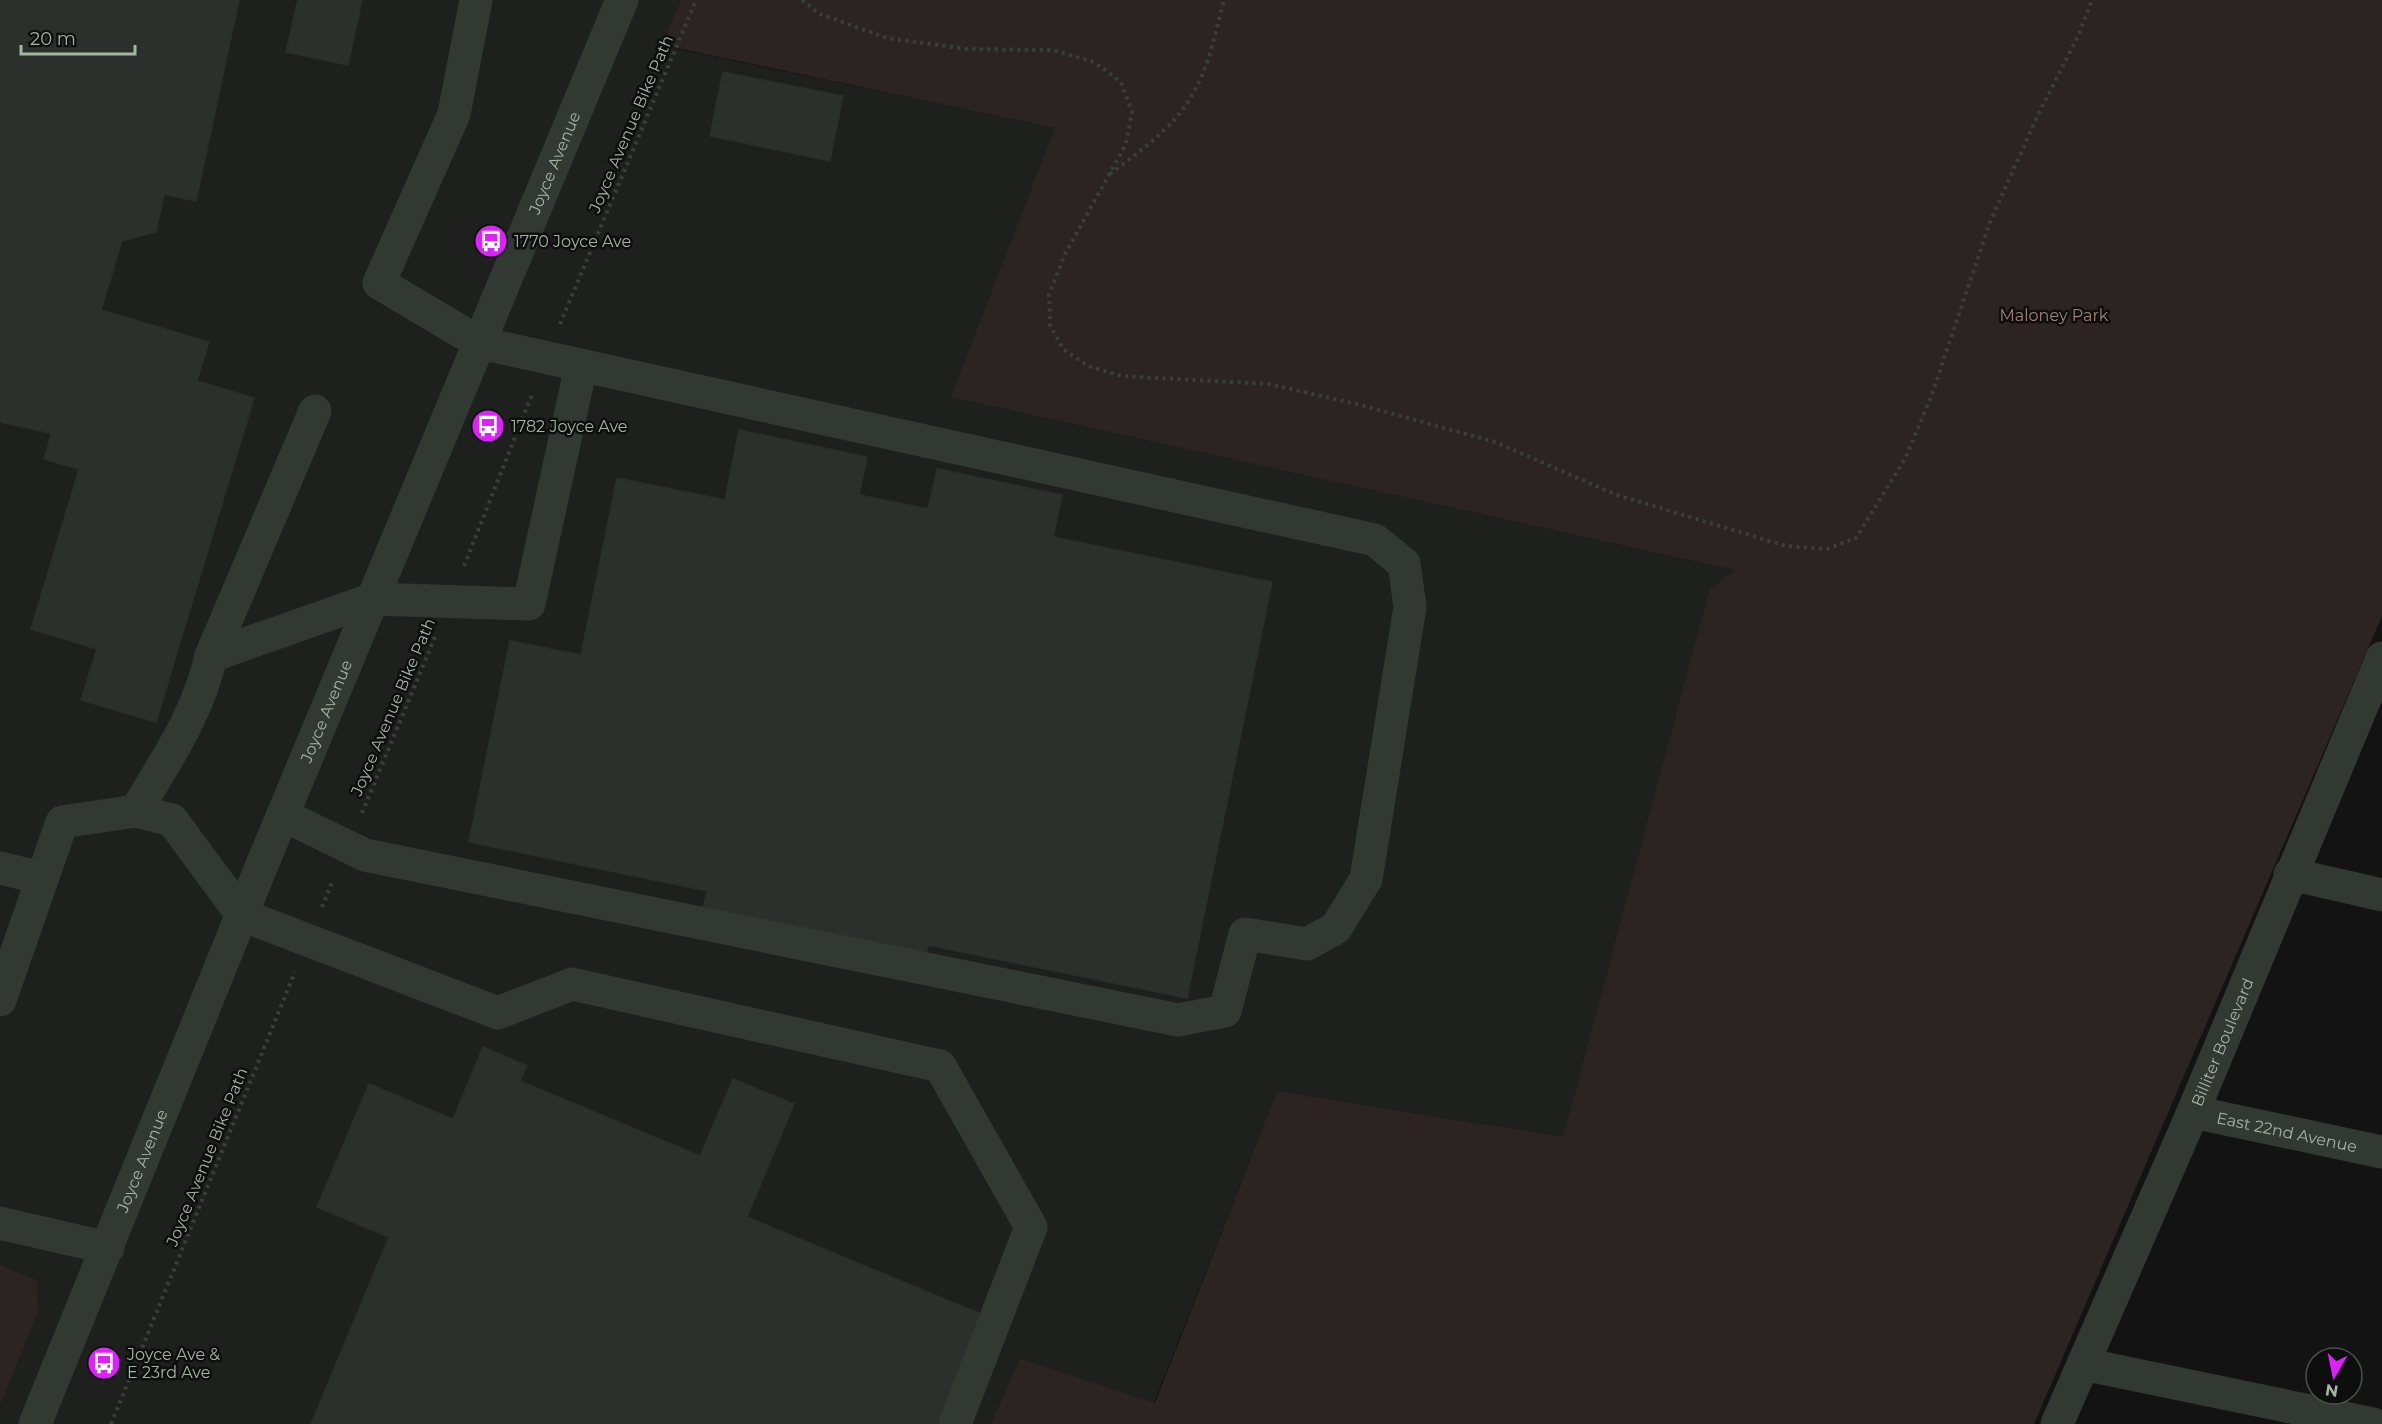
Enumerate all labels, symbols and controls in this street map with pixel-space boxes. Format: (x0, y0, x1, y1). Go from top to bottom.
scale bar (21, 18, 135, 56)
text: 20 m (30, 28, 76, 50)
street label: Joyce Avenue Bike Path (585, 32, 677, 217)
street label: Joyce Avenue (524, 109, 584, 218)
bus stop icon: 1770 Joyce Ave (473, 223, 509, 259)
place label: 1770 Joyce Ave (514, 232, 631, 251)
park label: Maloney Park (2000, 306, 2109, 325)
bus stop icon: 1782 Joyce Ave (470, 408, 506, 444)
place label: 1782 Joyce Ave (511, 417, 628, 436)
street label: Joyce Avenue Bike Path (347, 615, 439, 800)
street label: Joyce Avenue (296, 657, 356, 766)
street label: Billiter Boulevard (2187, 975, 2257, 1109)
street label: Joyce Avenue Bike Path (162, 1065, 252, 1250)
street label: Joyce Avenue (112, 1107, 171, 1216)
street label: East 22nd Avenue (2215, 1108, 2359, 1156)
bus stop icon: Joyce Ave & E 23rd Ave (86, 1345, 122, 1381)
place label: Joyce Ave & E 23rd Ave (126, 1345, 220, 1382)
north arrow (2304, 1346, 2364, 1406)
text: N (2324, 1380, 2340, 1401)

